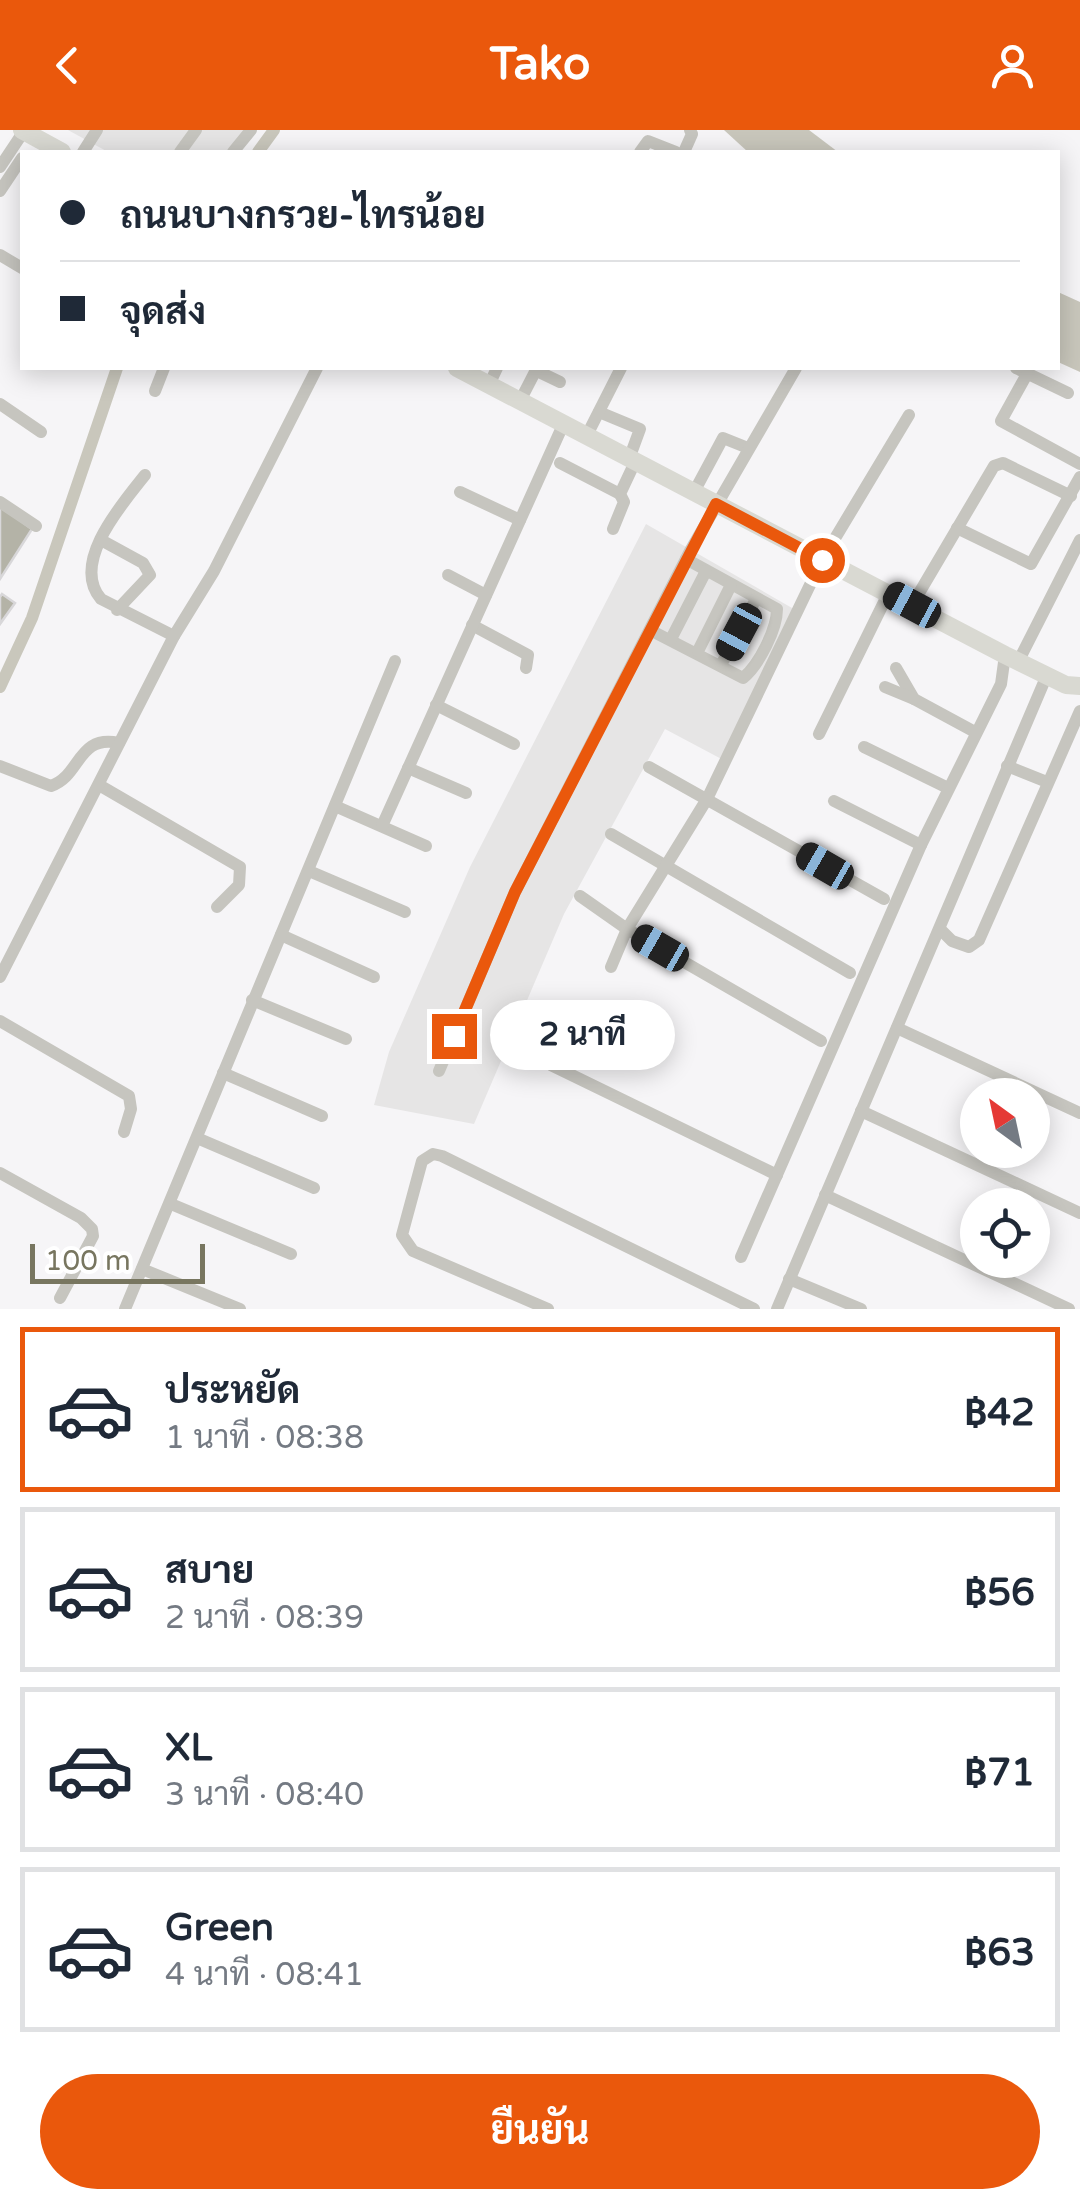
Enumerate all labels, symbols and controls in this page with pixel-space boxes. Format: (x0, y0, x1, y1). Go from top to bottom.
icon: back (40, 38, 95, 93)
text: Tako (490, 38, 590, 92)
icon: person (985, 38, 1040, 93)
text: ถนนบางกรวย-ไทรน้อย (120, 193, 486, 239)
text: จุดส่ง (120, 289, 206, 335)
route start (800, 538, 845, 583)
car (878, 578, 946, 632)
car (712, 598, 766, 666)
car (792, 838, 858, 894)
car (627, 920, 693, 976)
callout: 2 นาที (489, 1001, 674, 1071)
route end (432, 1014, 477, 1059)
text: 2 นาที (539, 1016, 626, 1054)
north arrow (960, 1078, 1050, 1168)
map controls (960, 1078, 1050, 1278)
button: locate (960, 1188, 1050, 1278)
scale bar (30, 1239, 205, 1284)
text: 100 m (45, 1244, 131, 1278)
icon: car (45, 1365, 135, 1455)
text: ประหยัด (165, 1368, 300, 1414)
text: ฿42 (964, 1390, 1035, 1436)
text: 1 นาที · 08:38 (165, 1419, 364, 1457)
icon: car (45, 1545, 135, 1635)
text: สบาย (165, 1548, 254, 1594)
text: ฿56 (964, 1570, 1035, 1616)
text: 2 นาที · 08:39 (165, 1599, 364, 1637)
icon: car (45, 1725, 135, 1815)
text: XL (165, 1725, 212, 1771)
text: ฿71 (964, 1750, 1035, 1796)
text: 3 นาที · 08:40 (165, 1776, 364, 1814)
icon: car (45, 1905, 135, 1995)
text: Green (165, 1905, 274, 1951)
text: ฿63 (964, 1930, 1035, 1976)
text: 4 นาที · 08:41 (165, 1956, 364, 1994)
button: ยืนยัน (40, 2074, 1040, 2189)

